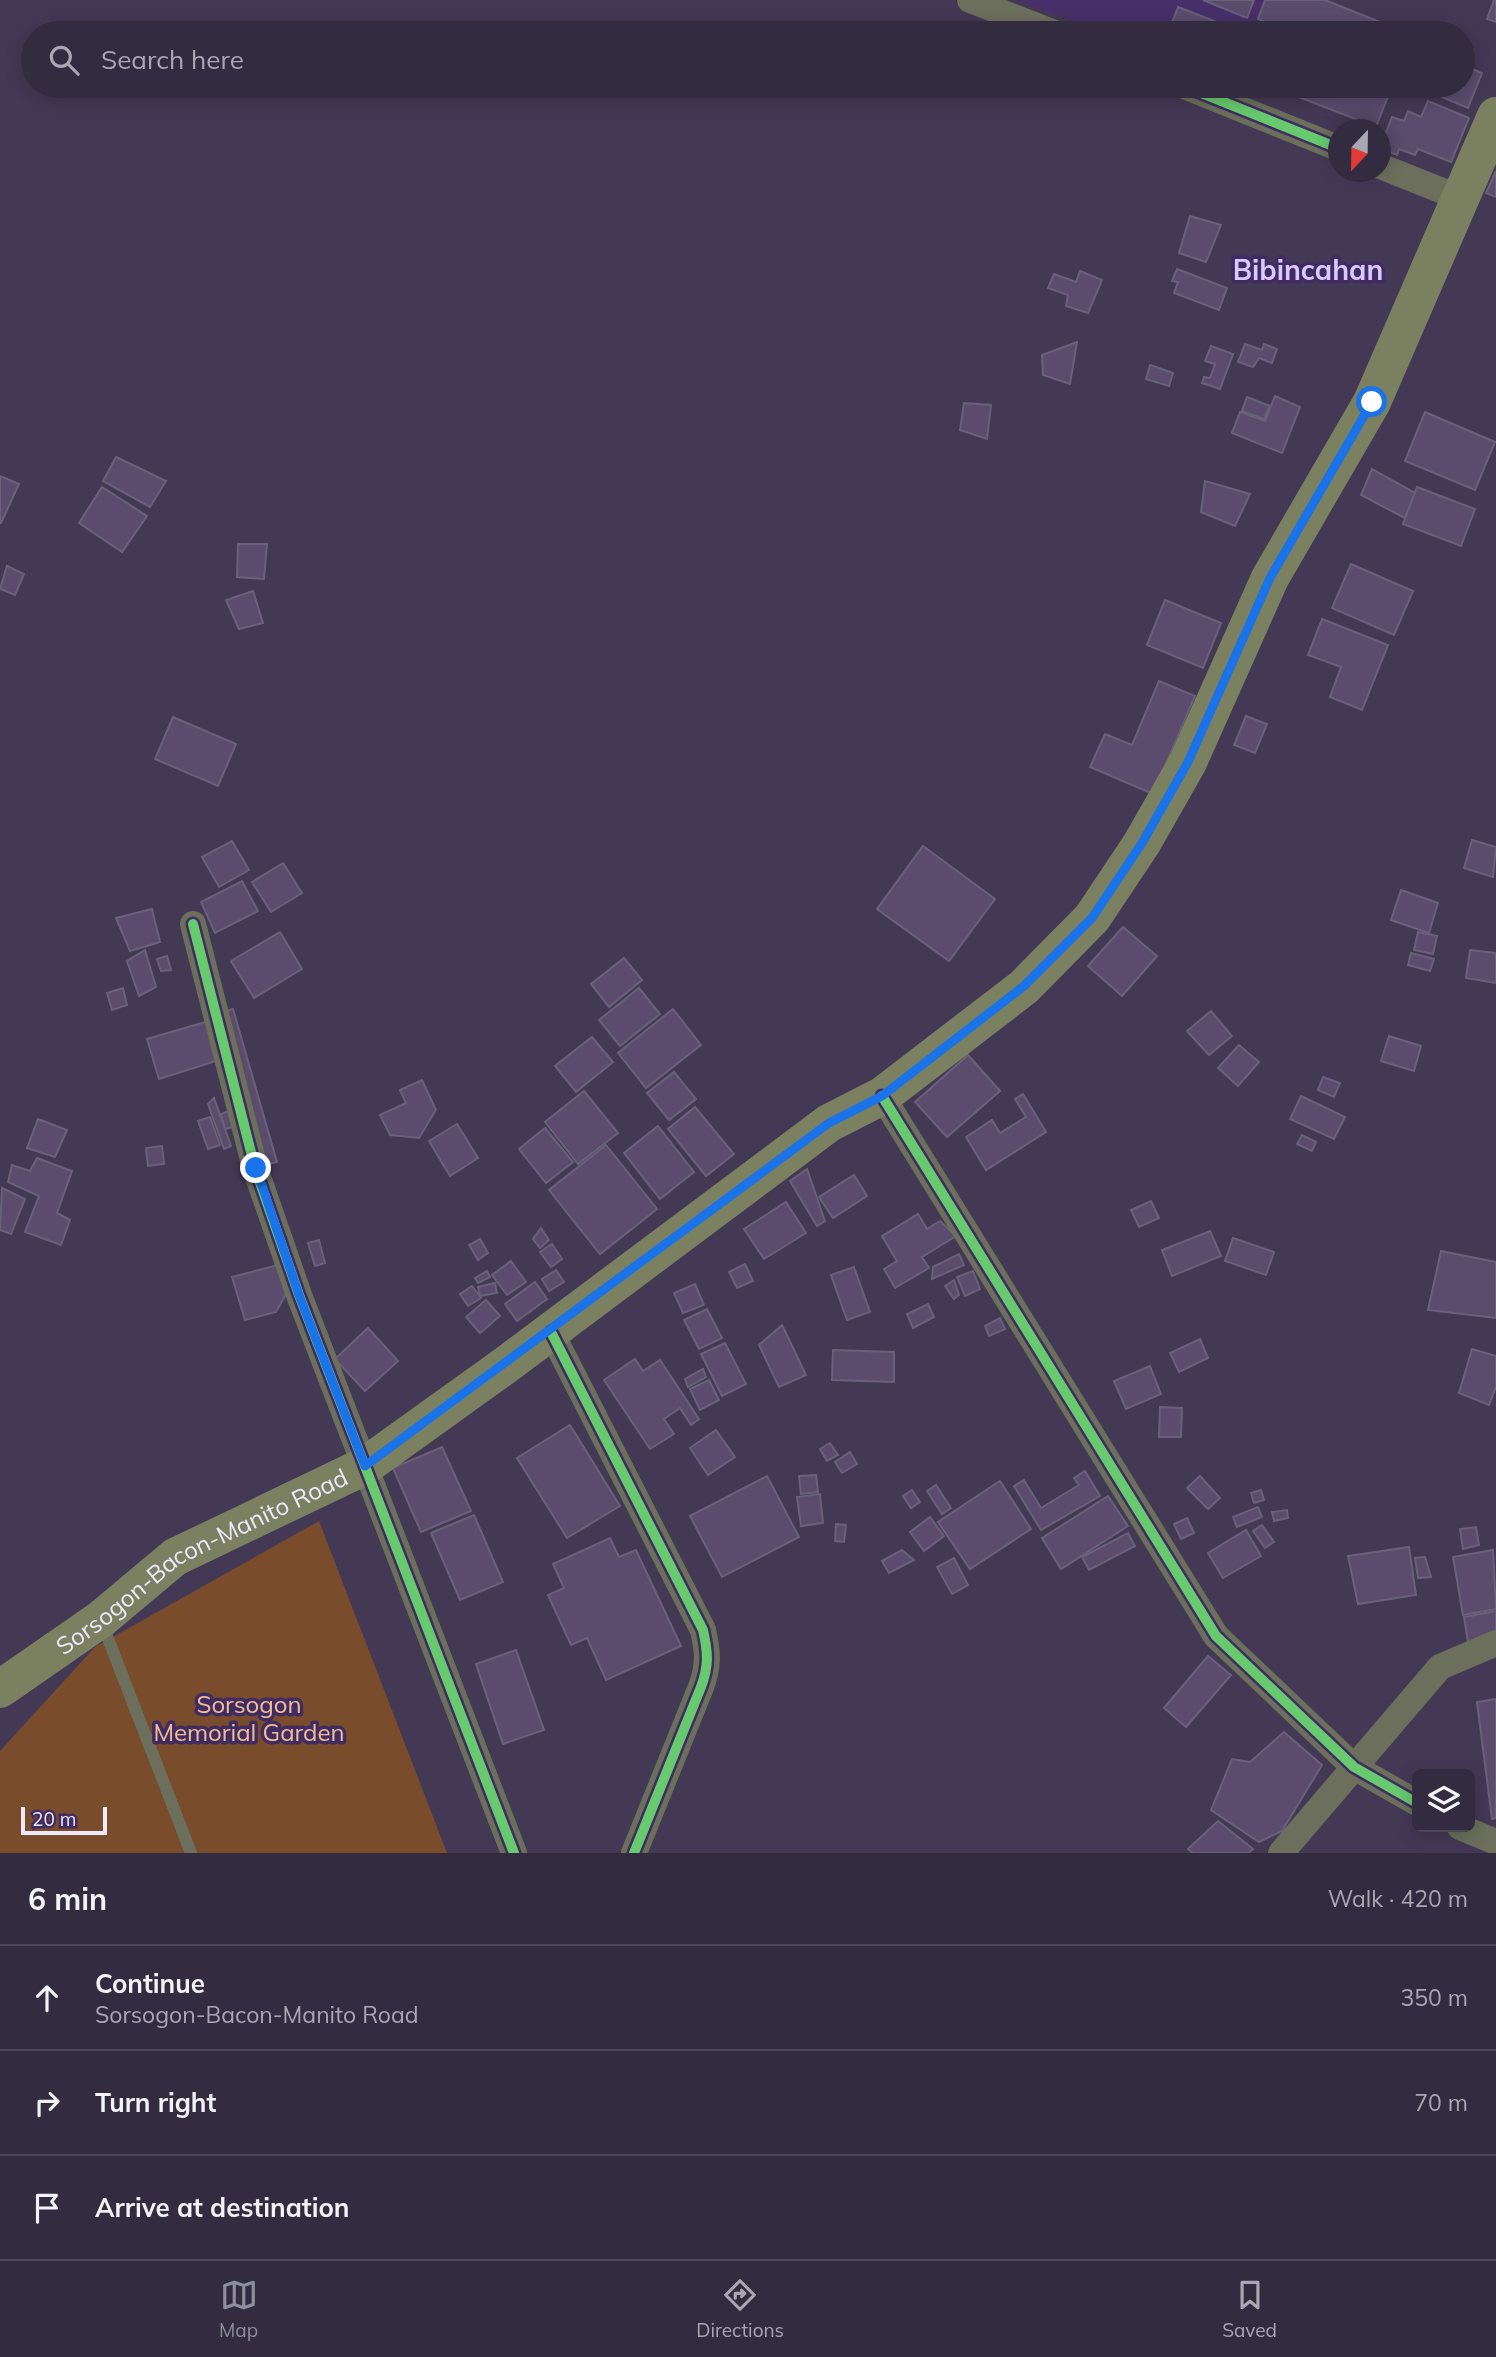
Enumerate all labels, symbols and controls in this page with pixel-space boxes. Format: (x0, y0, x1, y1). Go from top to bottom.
search box (21, 21, 1475, 98)
icon: search (45, 41, 83, 79)
text: Search here (101, 43, 244, 76)
north arrow (1328, 119, 1391, 182)
district label: Bibincahan (1233, 252, 1383, 287)
route start (1356, 386, 1387, 417)
route end (240, 1152, 271, 1183)
street label: Sorsogon-Bacon-Manito Road (50, 1462, 352, 1661)
park label: Sorsogon Memorial Garden (153, 1689, 345, 1747)
map controls (1412, 1769, 1475, 1832)
button: layers (1412, 1769, 1475, 1832)
scale bar (21, 1804, 107, 1836)
text: 20 m (32, 1807, 76, 1831)
text: 6 min (28, 1880, 107, 1918)
text: Walk · 420 m (1328, 1884, 1468, 1913)
text: Continue (95, 1967, 205, 2000)
icon: ahead (28, 1979, 66, 2017)
text: 350 m (1400, 1983, 1468, 2012)
text: Sorsogon-Bacon-Manito Road (95, 2000, 419, 2029)
icon: right (28, 2084, 66, 2122)
text: Turn right (95, 2086, 216, 2119)
text: 70 m (1414, 2088, 1468, 2117)
icon: arrive (28, 2189, 66, 2227)
text: Arrive at destination (95, 2191, 350, 2224)
tab: Map (219, 2276, 258, 2342)
tab: Directions (696, 2276, 784, 2342)
tab: Saved (1222, 2276, 1277, 2342)

